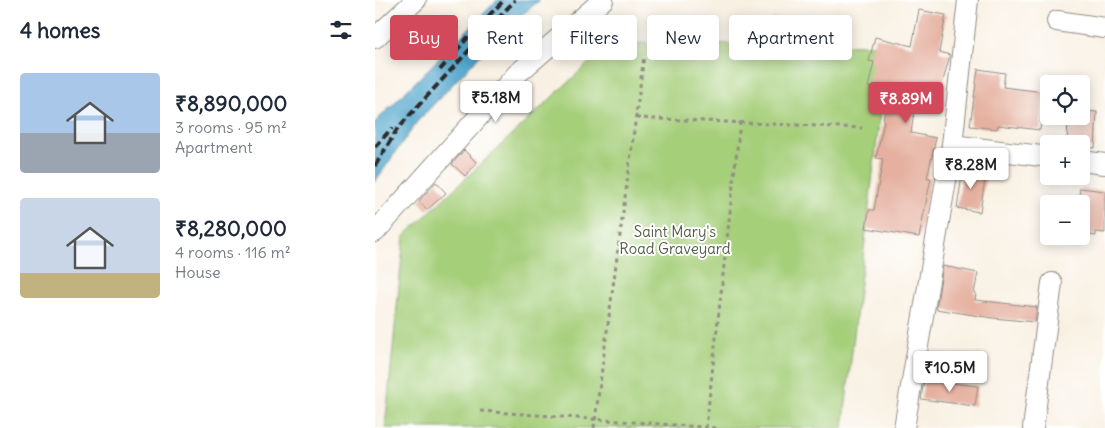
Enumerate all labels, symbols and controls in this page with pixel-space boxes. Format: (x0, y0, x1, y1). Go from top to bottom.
chip: Buy (390, 15, 458, 60)
chip: Rent (468, 15, 542, 60)
chip: Filters (552, 15, 637, 60)
chip: New (647, 15, 719, 60)
chip: Apartment (729, 15, 852, 60)
icon: filters (327, 16, 355, 44)
text: 4 homes (20, 17, 100, 44)
map controls (1040, 75, 1090, 245)
button: locate (1040, 75, 1090, 125)
pin: ₹5.18M (455, 80, 537, 123)
pin: ₹8.89M (865, 82, 947, 124)
text: ₹5.18M (471, 87, 521, 107)
text: ₹8.89M (879, 88, 933, 108)
text: ₹8,890,000 (175, 90, 287, 117)
icon: home (60, 93, 120, 153)
text: 3 rooms · 95 m² (175, 117, 287, 137)
button: + (1040, 135, 1090, 185)
text: Apartment (175, 137, 253, 157)
pin: ₹8.28M (930, 148, 1012, 190)
text: ₹8.28M (945, 154, 997, 174)
button: − (1040, 195, 1090, 245)
text: ₹8,280,000 (175, 215, 287, 242)
icon: home (60, 218, 120, 278)
park label: Saint Mary's Road Graveyard (619, 222, 731, 258)
text: 4 rooms · 116 m² (175, 242, 291, 262)
text: House (175, 262, 221, 282)
pin: ₹10.5M (909, 350, 991, 393)
text: ₹10.5M (924, 357, 976, 377)

